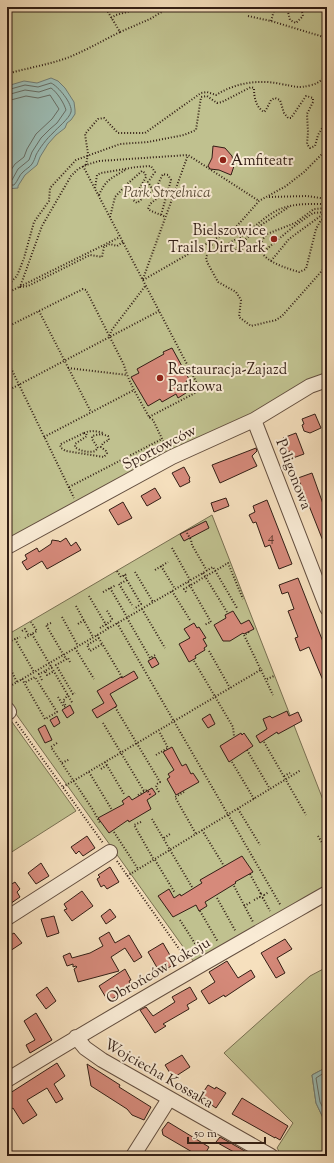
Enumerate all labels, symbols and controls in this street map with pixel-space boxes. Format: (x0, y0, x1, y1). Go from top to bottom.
place label: Amfiteatr (231, 151, 294, 172)
marker: Amfiteatr (218, 155, 228, 165)
park label: Park Strzelnica (123, 183, 211, 204)
place label: Bielszowice Trails Dirt Park (168, 221, 266, 259)
marker: Bielszowice Trails Dirt Park (269, 234, 279, 244)
place label: Restauracja-Zajazd Parkowa (168, 360, 288, 398)
marker: Restauracja-Zajazd Parkowa (155, 373, 165, 383)
street label: Sportowców (119, 421, 200, 476)
street label: Poligonowa (269, 436, 316, 513)
house number: 4 (268, 529, 275, 547)
street label: Obrońców Pokoju (103, 933, 215, 1010)
street label: Wojciecha Kossaka (100, 1034, 217, 1114)
scale bar (188, 1119, 265, 1145)
text: 50 m (193, 1125, 217, 1143)

